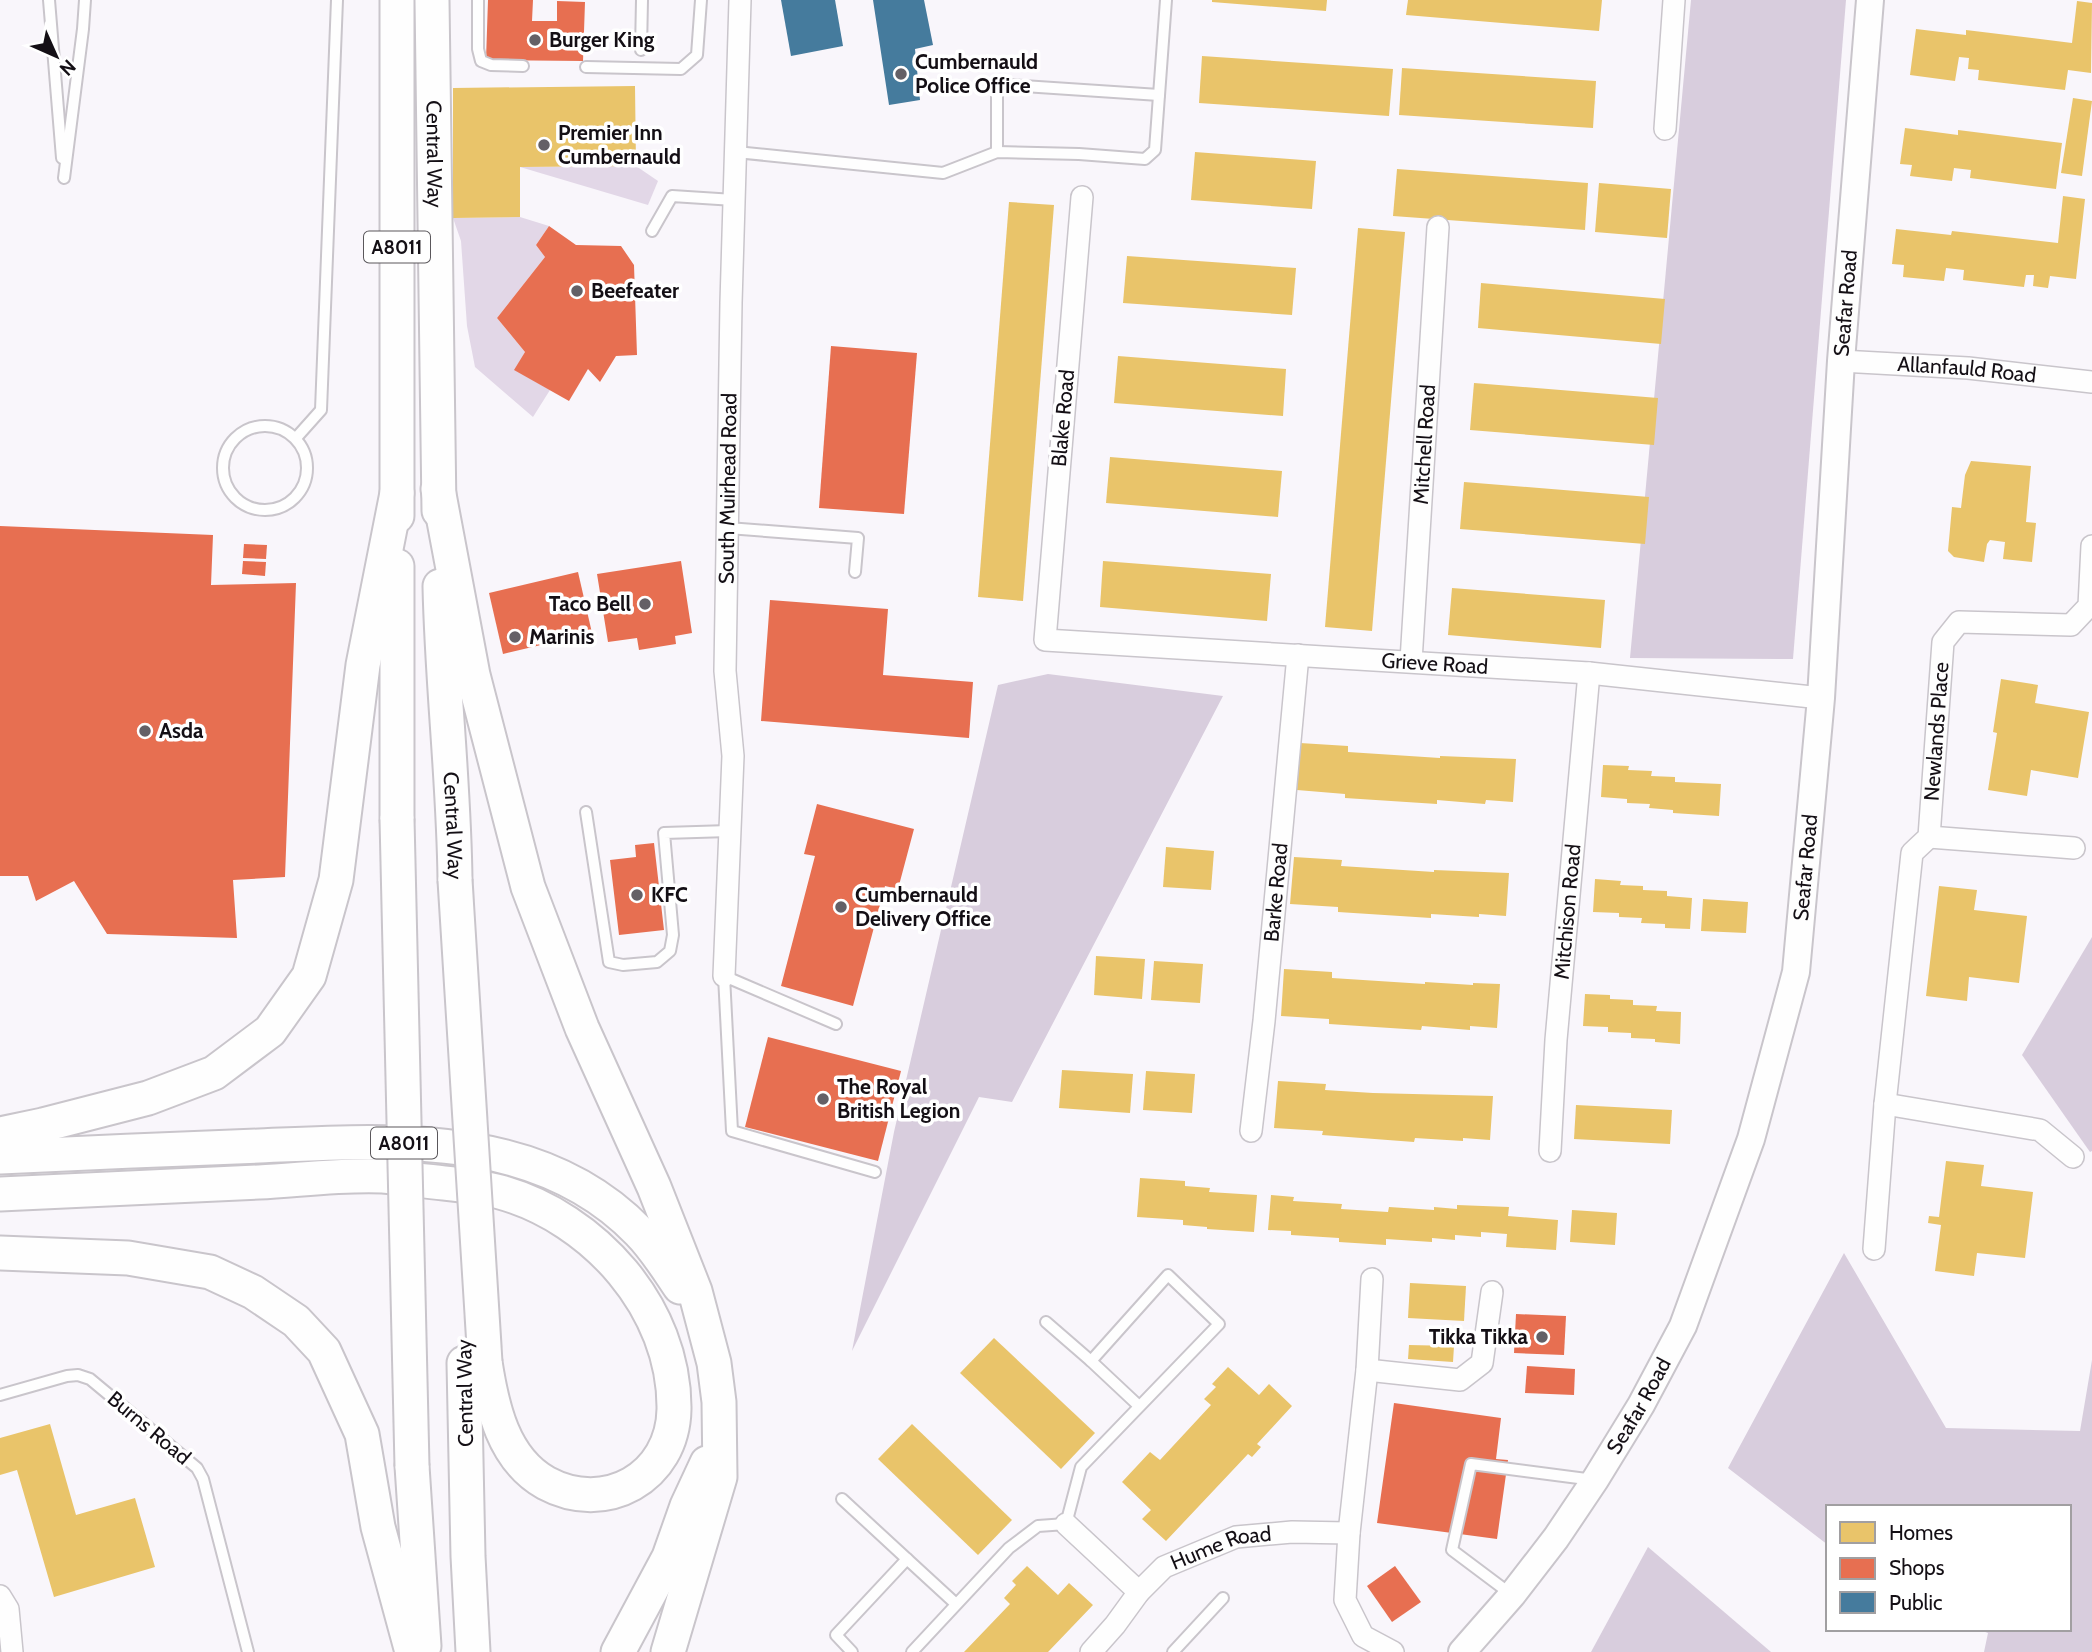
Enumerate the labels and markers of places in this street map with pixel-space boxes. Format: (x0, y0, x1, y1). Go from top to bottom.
place label: Burger King (549, 27, 655, 52)
marker: Burger King (527, 32, 543, 48)
place label: Cumbernauld Police Office (915, 49, 1038, 98)
marker: Cumbernauld Police Office (893, 66, 909, 82)
place label: Premier Inn Cumbernauld (558, 120, 681, 169)
marker: Premier Inn Cumbernauld (536, 137, 552, 153)
place label: Beefeater (591, 278, 679, 303)
marker: Beefeater (569, 283, 585, 299)
place label: Taco Bell (549, 591, 631, 616)
marker: Taco Bell (637, 596, 653, 612)
place label: Marinis (529, 624, 594, 649)
marker: Marinis (507, 629, 523, 645)
place label: Asda (159, 718, 204, 743)
marker: Asda (137, 723, 153, 739)
place label: KFC (651, 882, 688, 907)
place label: Cumbernauld Delivery Office (855, 882, 991, 931)
marker: KFC (629, 887, 645, 903)
marker: Cumbernauld Delivery Office (833, 899, 849, 915)
place label: The Royal British Legion (837, 1074, 960, 1123)
marker: The Royal British Legion (815, 1091, 831, 1107)
place label: Tikka Tikka (1429, 1324, 1529, 1349)
marker: Tikka Tikka (1534, 1329, 1550, 1345)

